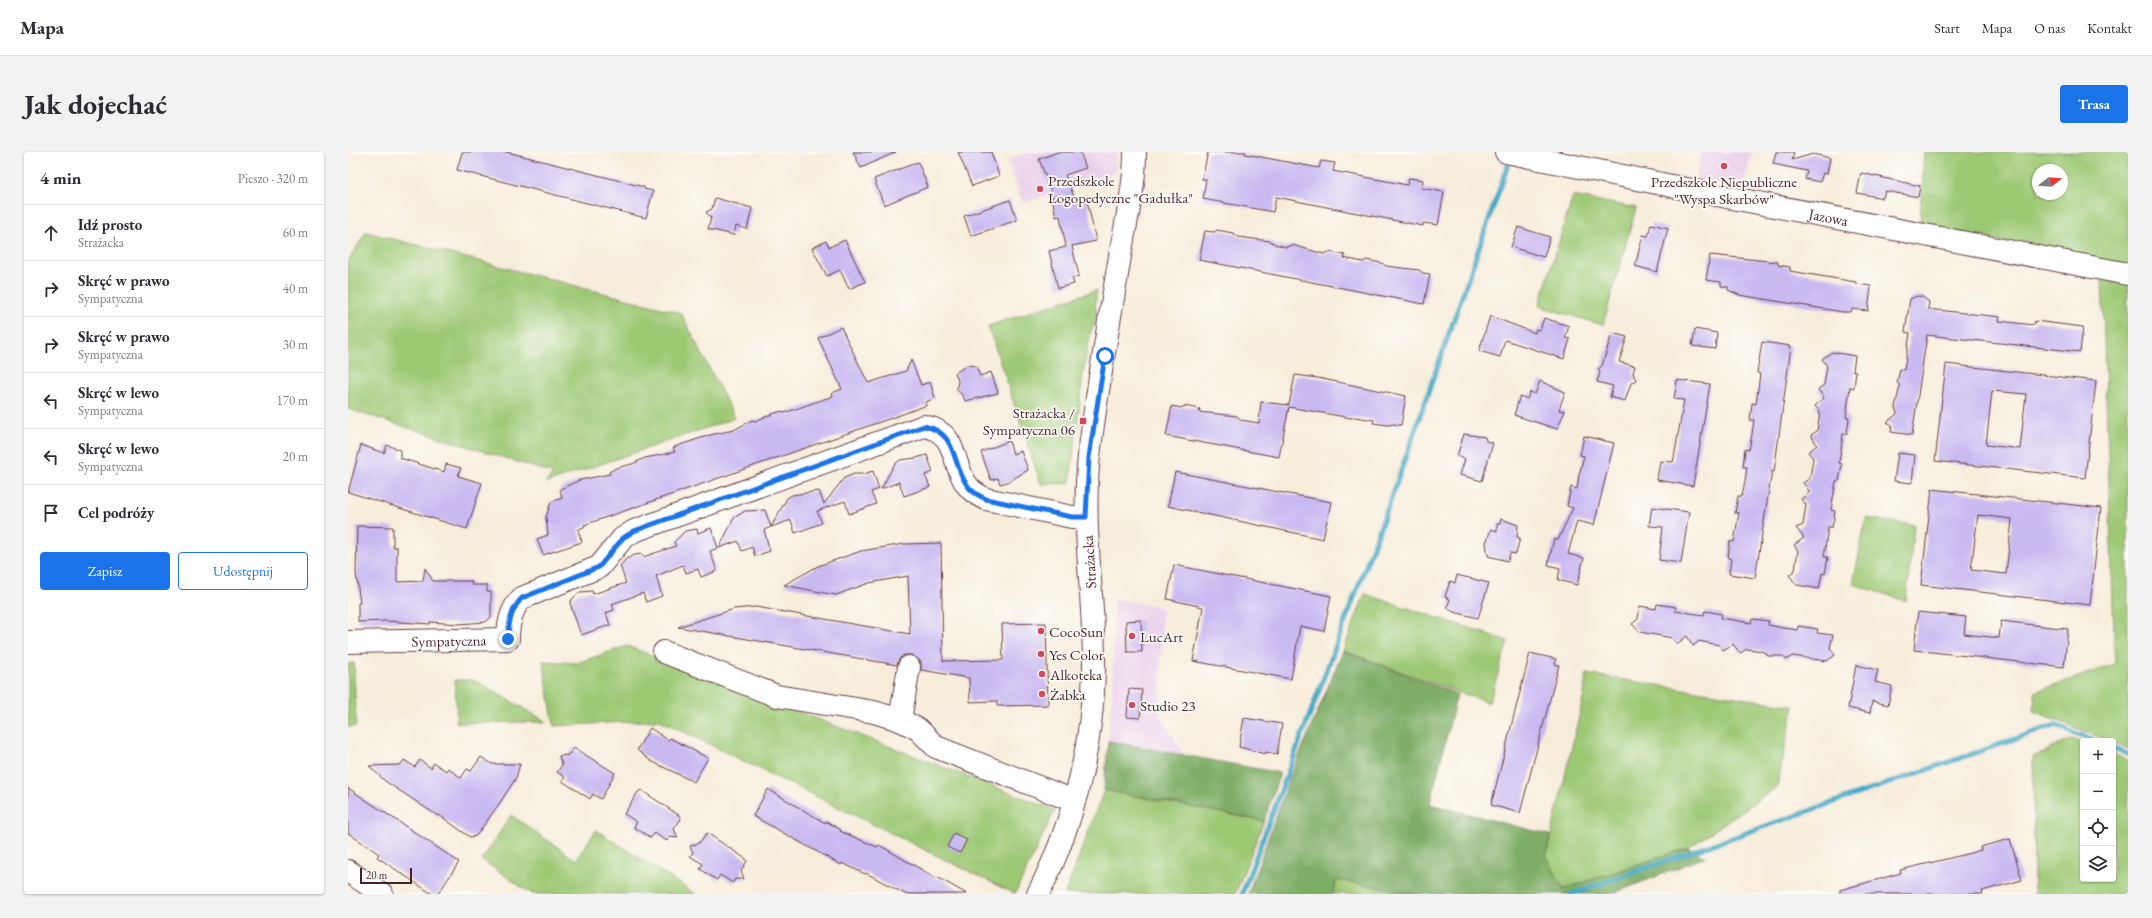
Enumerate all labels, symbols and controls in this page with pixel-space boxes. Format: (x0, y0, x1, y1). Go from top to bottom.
text: Mapa (20, 15, 64, 40)
text: Start (1934, 19, 1960, 37)
text: Mapa (1982, 19, 2012, 37)
text: O nas (2034, 19, 2065, 37)
text: Kontakt (2087, 19, 2132, 37)
button: Trasa (2060, 85, 2128, 123)
text: Jak dojechać (24, 86, 167, 122)
marker: Przedszkole Niepubliczne "Wyspa Skarbów" (1719, 161, 1729, 171)
north arrow (2032, 164, 2068, 200)
text: 4 min (40, 167, 81, 189)
text: Pieszo · 320 m (238, 170, 308, 187)
place label: Przedszkole Logopedyczne "Gadułka" (1048, 171, 1193, 207)
place label: Przedszkole Niepubliczne "Wyspa Skarbów" (1651, 172, 1797, 208)
marker: Przedszkole Logopedyczne "Gadułka" (1035, 184, 1045, 194)
street label: Jazowa (1805, 203, 1850, 230)
text: Idź prosto (78, 215, 142, 234)
icon: ahead (40, 222, 62, 244)
text: 60 m (283, 224, 308, 241)
text: Strażacka (78, 234, 124, 251)
text: Skręć w prawo (78, 271, 170, 290)
icon: right (40, 278, 62, 300)
text: 40 m (283, 280, 308, 297)
text: Sympatyczna (78, 290, 143, 307)
text: Skręć w prawo (78, 327, 170, 346)
icon: right (40, 334, 62, 356)
text: 30 m (283, 336, 308, 353)
text: Sympatyczna (78, 346, 143, 363)
route start (1096, 347, 1114, 365)
text: Skręć w lewo (78, 383, 159, 402)
icon: left (40, 390, 62, 412)
text: 170 m (277, 392, 308, 409)
text: Sympatyczna (78, 402, 143, 419)
place label: Strażacka / Sympatyczna 06 (983, 403, 1075, 439)
marker: Strażacka / Sympatyczna 06 (1078, 416, 1088, 426)
text: Skręć w lewo (78, 439, 159, 458)
icon: left (40, 446, 62, 468)
text: 20 m (283, 448, 308, 465)
text: Sympatyczna (78, 458, 143, 475)
icon: arrive (40, 502, 62, 524)
text: Cel podróży (78, 503, 154, 522)
street label: Strażacka (1078, 535, 1100, 589)
button: Zapisz (40, 552, 170, 590)
button: Udostępnij (178, 552, 308, 590)
place label: CocoSun (1049, 622, 1103, 641)
marker: CocoSun (1036, 626, 1046, 636)
place label: LucArt (1140, 627, 1183, 646)
street label: Sympatyczna (411, 630, 487, 650)
route end (499, 630, 517, 648)
marker: LucArt (1127, 631, 1137, 641)
place label: Yes Color (1049, 645, 1104, 664)
marker: Yes Color (1036, 649, 1046, 659)
place label: Alkoteka (1049, 665, 1102, 684)
marker: Alkoteka (1037, 669, 1047, 679)
place label: Żabka (1050, 685, 1086, 704)
marker: Żabka (1037, 689, 1047, 699)
place label: Studio 23 (1140, 696, 1196, 715)
marker: Studio 23 (1127, 700, 1137, 710)
map controls (2080, 738, 2116, 882)
button: + (2080, 738, 2116, 774)
button: − (2080, 774, 2116, 810)
button: locate (2080, 810, 2116, 846)
button: layers (2080, 846, 2116, 882)
scale bar (360, 866, 412, 885)
text: 20 m (366, 868, 387, 882)

